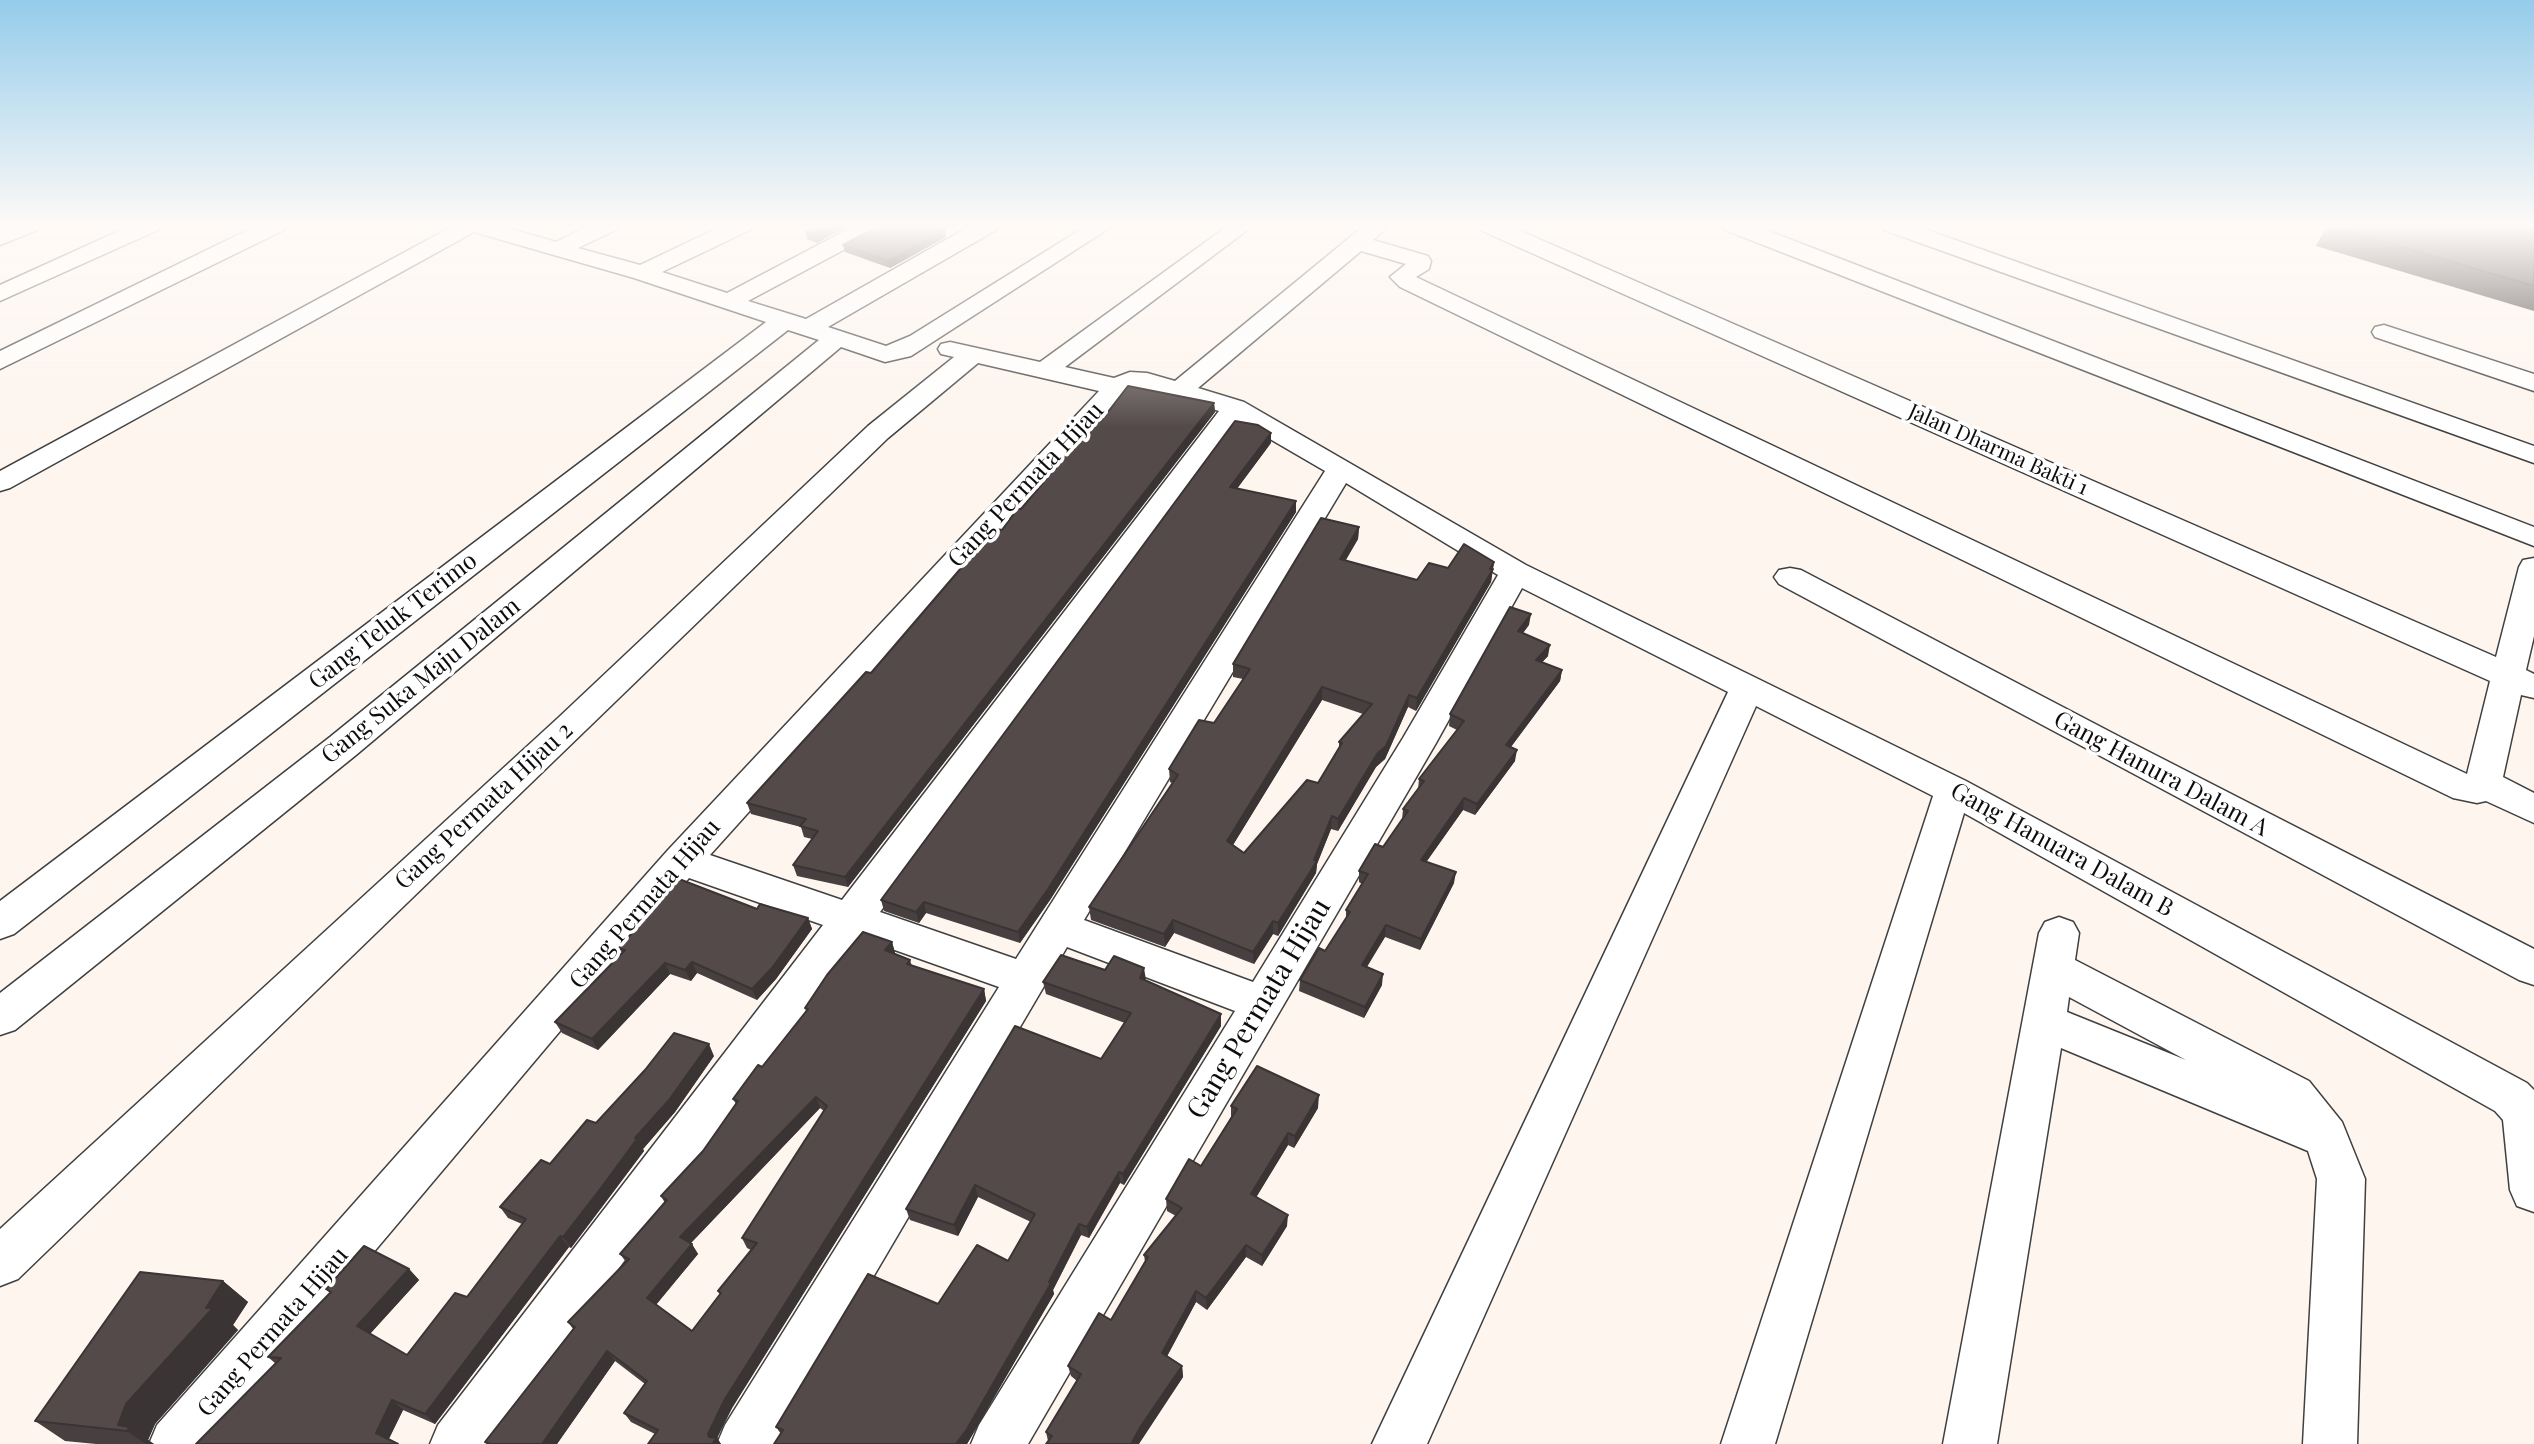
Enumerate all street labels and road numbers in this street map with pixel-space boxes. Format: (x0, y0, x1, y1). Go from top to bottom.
street label: Gang Permata Hijau (942, 396, 1110, 574)
street label: Jalan Dharma Bakti 1 (1904, 399, 2092, 501)
street label: Gang Teluk Terimo (303, 546, 483, 696)
street label: Gang Suka Maju Dalam (316, 592, 526, 770)
street label: Gang Hanura Dalam A (2049, 705, 2273, 843)
street label: Gang Permata Hijau 2 (389, 716, 579, 896)
street label: Gang Hanuara Dalam B (1945, 777, 2179, 923)
street label: Gang Permata Hijau (564, 813, 726, 995)
street label: Gang Permata Hijau (1180, 893, 1338, 1125)
street label: Gang Permata Hijau (192, 1241, 354, 1423)

